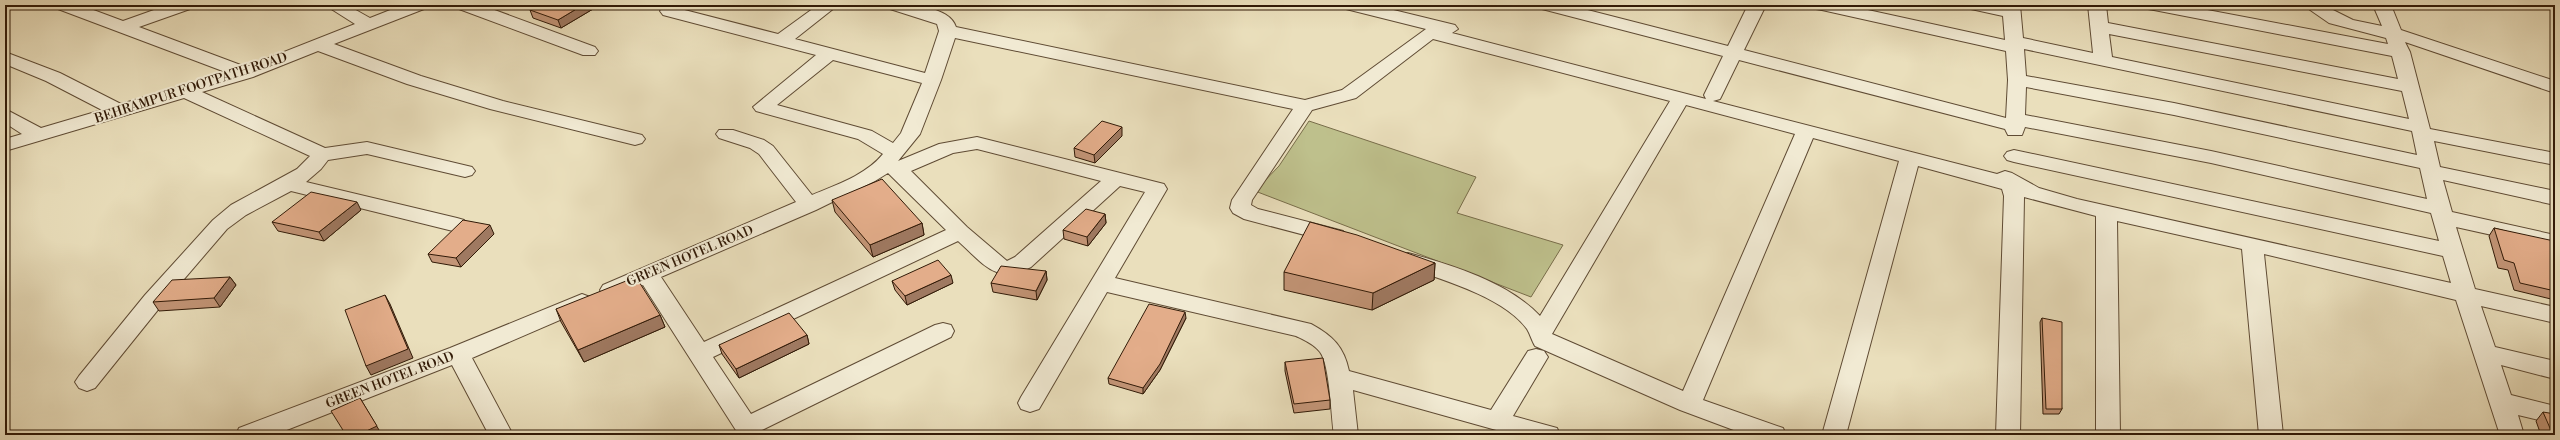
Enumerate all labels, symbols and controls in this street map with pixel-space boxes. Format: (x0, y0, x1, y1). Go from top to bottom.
street label: BEHRAMPUR FOOTPATH ROAD (92, 49, 289, 127)
street label: GREEN HOTEL ROAD (624, 222, 756, 290)
street label: GREEN HOTEL ROAD (324, 348, 456, 412)

